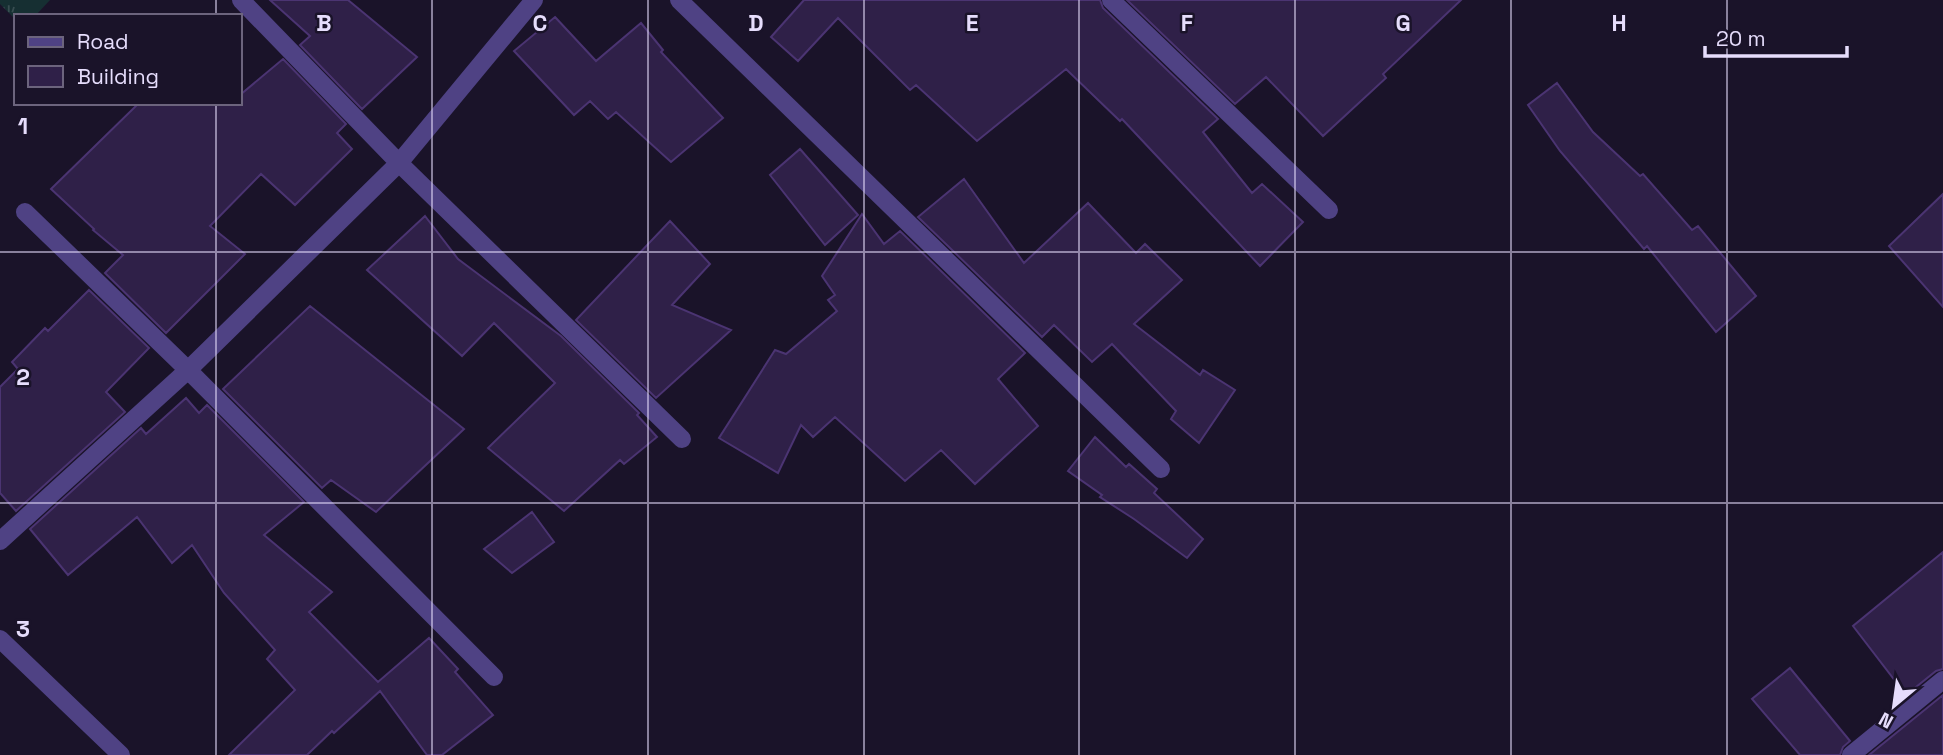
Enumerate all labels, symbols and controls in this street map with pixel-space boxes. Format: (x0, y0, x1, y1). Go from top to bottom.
text: B (316, 8, 332, 38)
text: C (533, 8, 547, 38)
text: D (748, 8, 764, 38)
text: E (966, 8, 978, 38)
text: F (1181, 8, 1193, 38)
text: G (1395, 8, 1411, 38)
text: H (1611, 8, 1627, 38)
legend (14, 14, 242, 105)
scale bar (1705, 14, 1847, 58)
text: 20 m (1716, 25, 1766, 52)
text: Road (77, 28, 129, 55)
text: Building (77, 63, 159, 90)
text: 1 (18, 111, 28, 141)
text: 2 (16, 362, 30, 392)
text: 3 (16, 614, 30, 644)
north arrow (1859, 671, 1929, 741)
text: N (1874, 706, 1898, 734)

